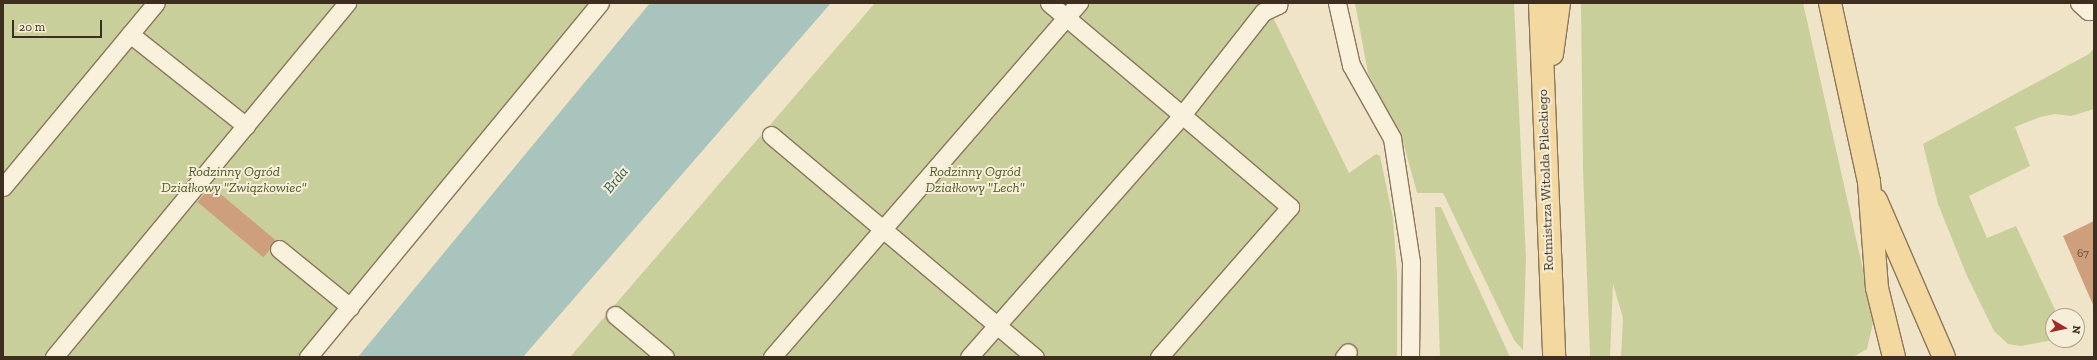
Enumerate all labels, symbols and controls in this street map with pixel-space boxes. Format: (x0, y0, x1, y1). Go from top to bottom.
scale bar (14, 12, 104, 38)
text: 20 m (19, 20, 45, 34)
street label: Rotmistrza Witolda Pileckiego (1534, 89, 1558, 271)
water label: Brda (600, 163, 632, 197)
park label: Rodzinny Ogród Działkowy "Związkowiec" (161, 164, 307, 196)
park label: Rodzinny Ogród Działkowy "Lech" (925, 164, 1025, 196)
house number: 67 (2077, 247, 2089, 261)
north arrow (2045, 308, 2085, 348)
text: N (2069, 325, 2083, 335)

